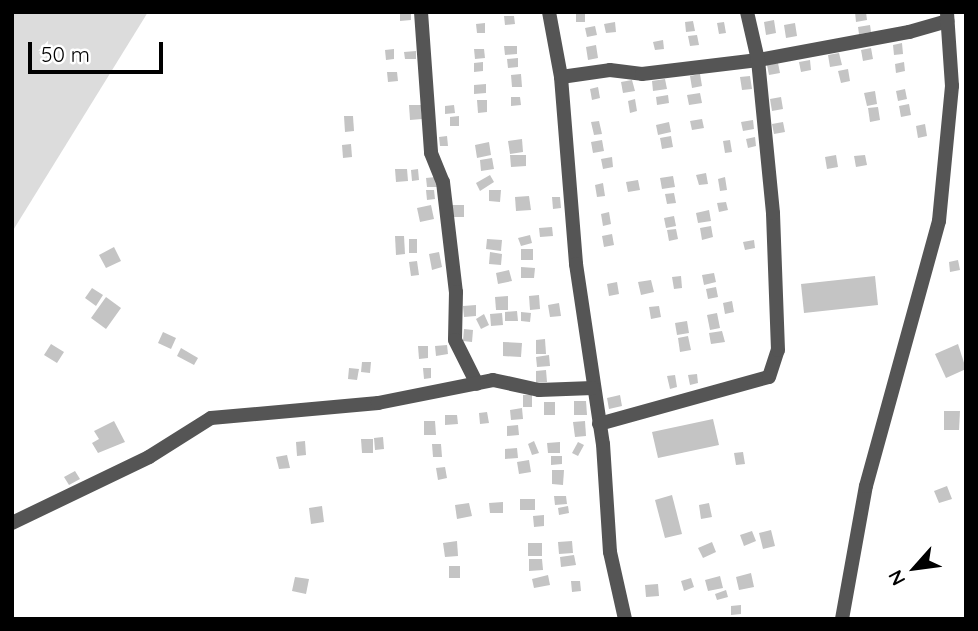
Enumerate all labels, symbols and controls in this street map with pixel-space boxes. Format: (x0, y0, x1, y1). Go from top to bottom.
scale bar (32, 28, 166, 72)
text: 50 m (41, 41, 90, 67)
north arrow (880, 533, 950, 603)
text: N (883, 566, 910, 590)

